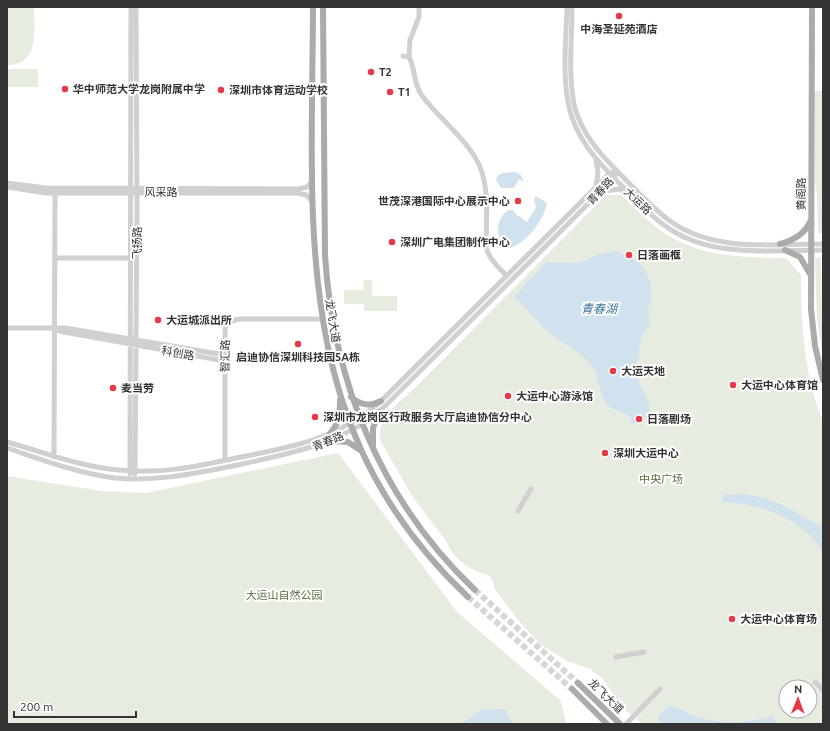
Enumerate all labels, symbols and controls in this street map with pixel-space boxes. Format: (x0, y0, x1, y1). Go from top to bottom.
marker: 中海圣延苑酒店 (614, 11, 624, 21)
place label: 中海圣延苑酒店 (581, 23, 658, 35)
place label: T2 (379, 66, 392, 78)
marker: T2 (366, 67, 376, 77)
place label: 华中师范大学龙岗附属中学 (73, 83, 205, 95)
marker: 华中师范大学龙岗附属中学 (60, 84, 70, 94)
place label: 深圳市体育运动学校 (229, 84, 328, 96)
marker: 深圳市体育运动学校 (216, 85, 226, 95)
place label: T1 (398, 86, 411, 98)
marker: T1 (385, 87, 395, 97)
street label: 青春路 (584, 175, 616, 207)
street label: 黄阁路 (795, 178, 807, 211)
street label: 大运路 (622, 185, 654, 217)
street label: 风采路 (145, 186, 178, 198)
place label: 世茂深港国际中心展示中心 (378, 195, 510, 207)
marker: 世茂深港国际中心展示中心 (513, 196, 523, 206)
street label: 飞扬路 (131, 227, 143, 260)
place label: 深圳广电集团制作中心 (400, 236, 510, 248)
marker: 深圳广电集团制作中心 (387, 237, 397, 247)
place label: 日落画框 (637, 249, 681, 261)
marker: 日落画框 (624, 250, 634, 260)
street label: 龙飞大道 (324, 298, 342, 344)
water label: 青春湖 (581, 302, 619, 315)
place label: 大运城派出所 (166, 314, 232, 326)
marker: 大运城派出所 (153, 315, 163, 325)
street label: 智汇路 (219, 339, 231, 373)
marker: 启迪协信深圳科技园5A栋 (293, 339, 303, 349)
street label: 科创路 (161, 344, 195, 362)
place label: 启迪协信深圳科技园5A栋 (236, 351, 360, 363)
place label: 大运天地 (621, 365, 665, 377)
marker: 大运天地 (608, 366, 618, 376)
place label: 大运中心体育馆 (741, 379, 818, 391)
marker: 大运中心体育馆 (728, 380, 738, 390)
place label: 麦当劳 (121, 382, 154, 394)
marker: 麦当劳 (108, 383, 118, 393)
place label: 大运中心游泳馆 (516, 390, 593, 402)
marker: 大运中心游泳馆 (503, 391, 513, 401)
place label: 深圳市龙岗区行政服务大厅启迪协信分中心 (323, 411, 532, 423)
marker: 深圳市龙岗区行政服务大厅启迪协信分中心 (310, 412, 320, 422)
place label: 日落剧场 (647, 413, 691, 425)
marker: 日落剧场 (634, 414, 644, 424)
street label: 青春路 (310, 429, 346, 453)
place label: 深圳大运中心 (613, 447, 679, 459)
marker: 深圳大运中心 (600, 448, 610, 458)
park label: 中央广场 (639, 473, 683, 485)
park label: 大运山自然公园 (246, 589, 323, 601)
place label: 大运中心体育场 (740, 613, 817, 625)
marker: 大运中心体育场 (727, 614, 737, 624)
street label: 龙飞大道 (586, 676, 626, 716)
north arrow (778, 679, 818, 719)
text: N (794, 683, 802, 695)
scale bar (14, 693, 136, 719)
text: 200 m (20, 700, 53, 713)

